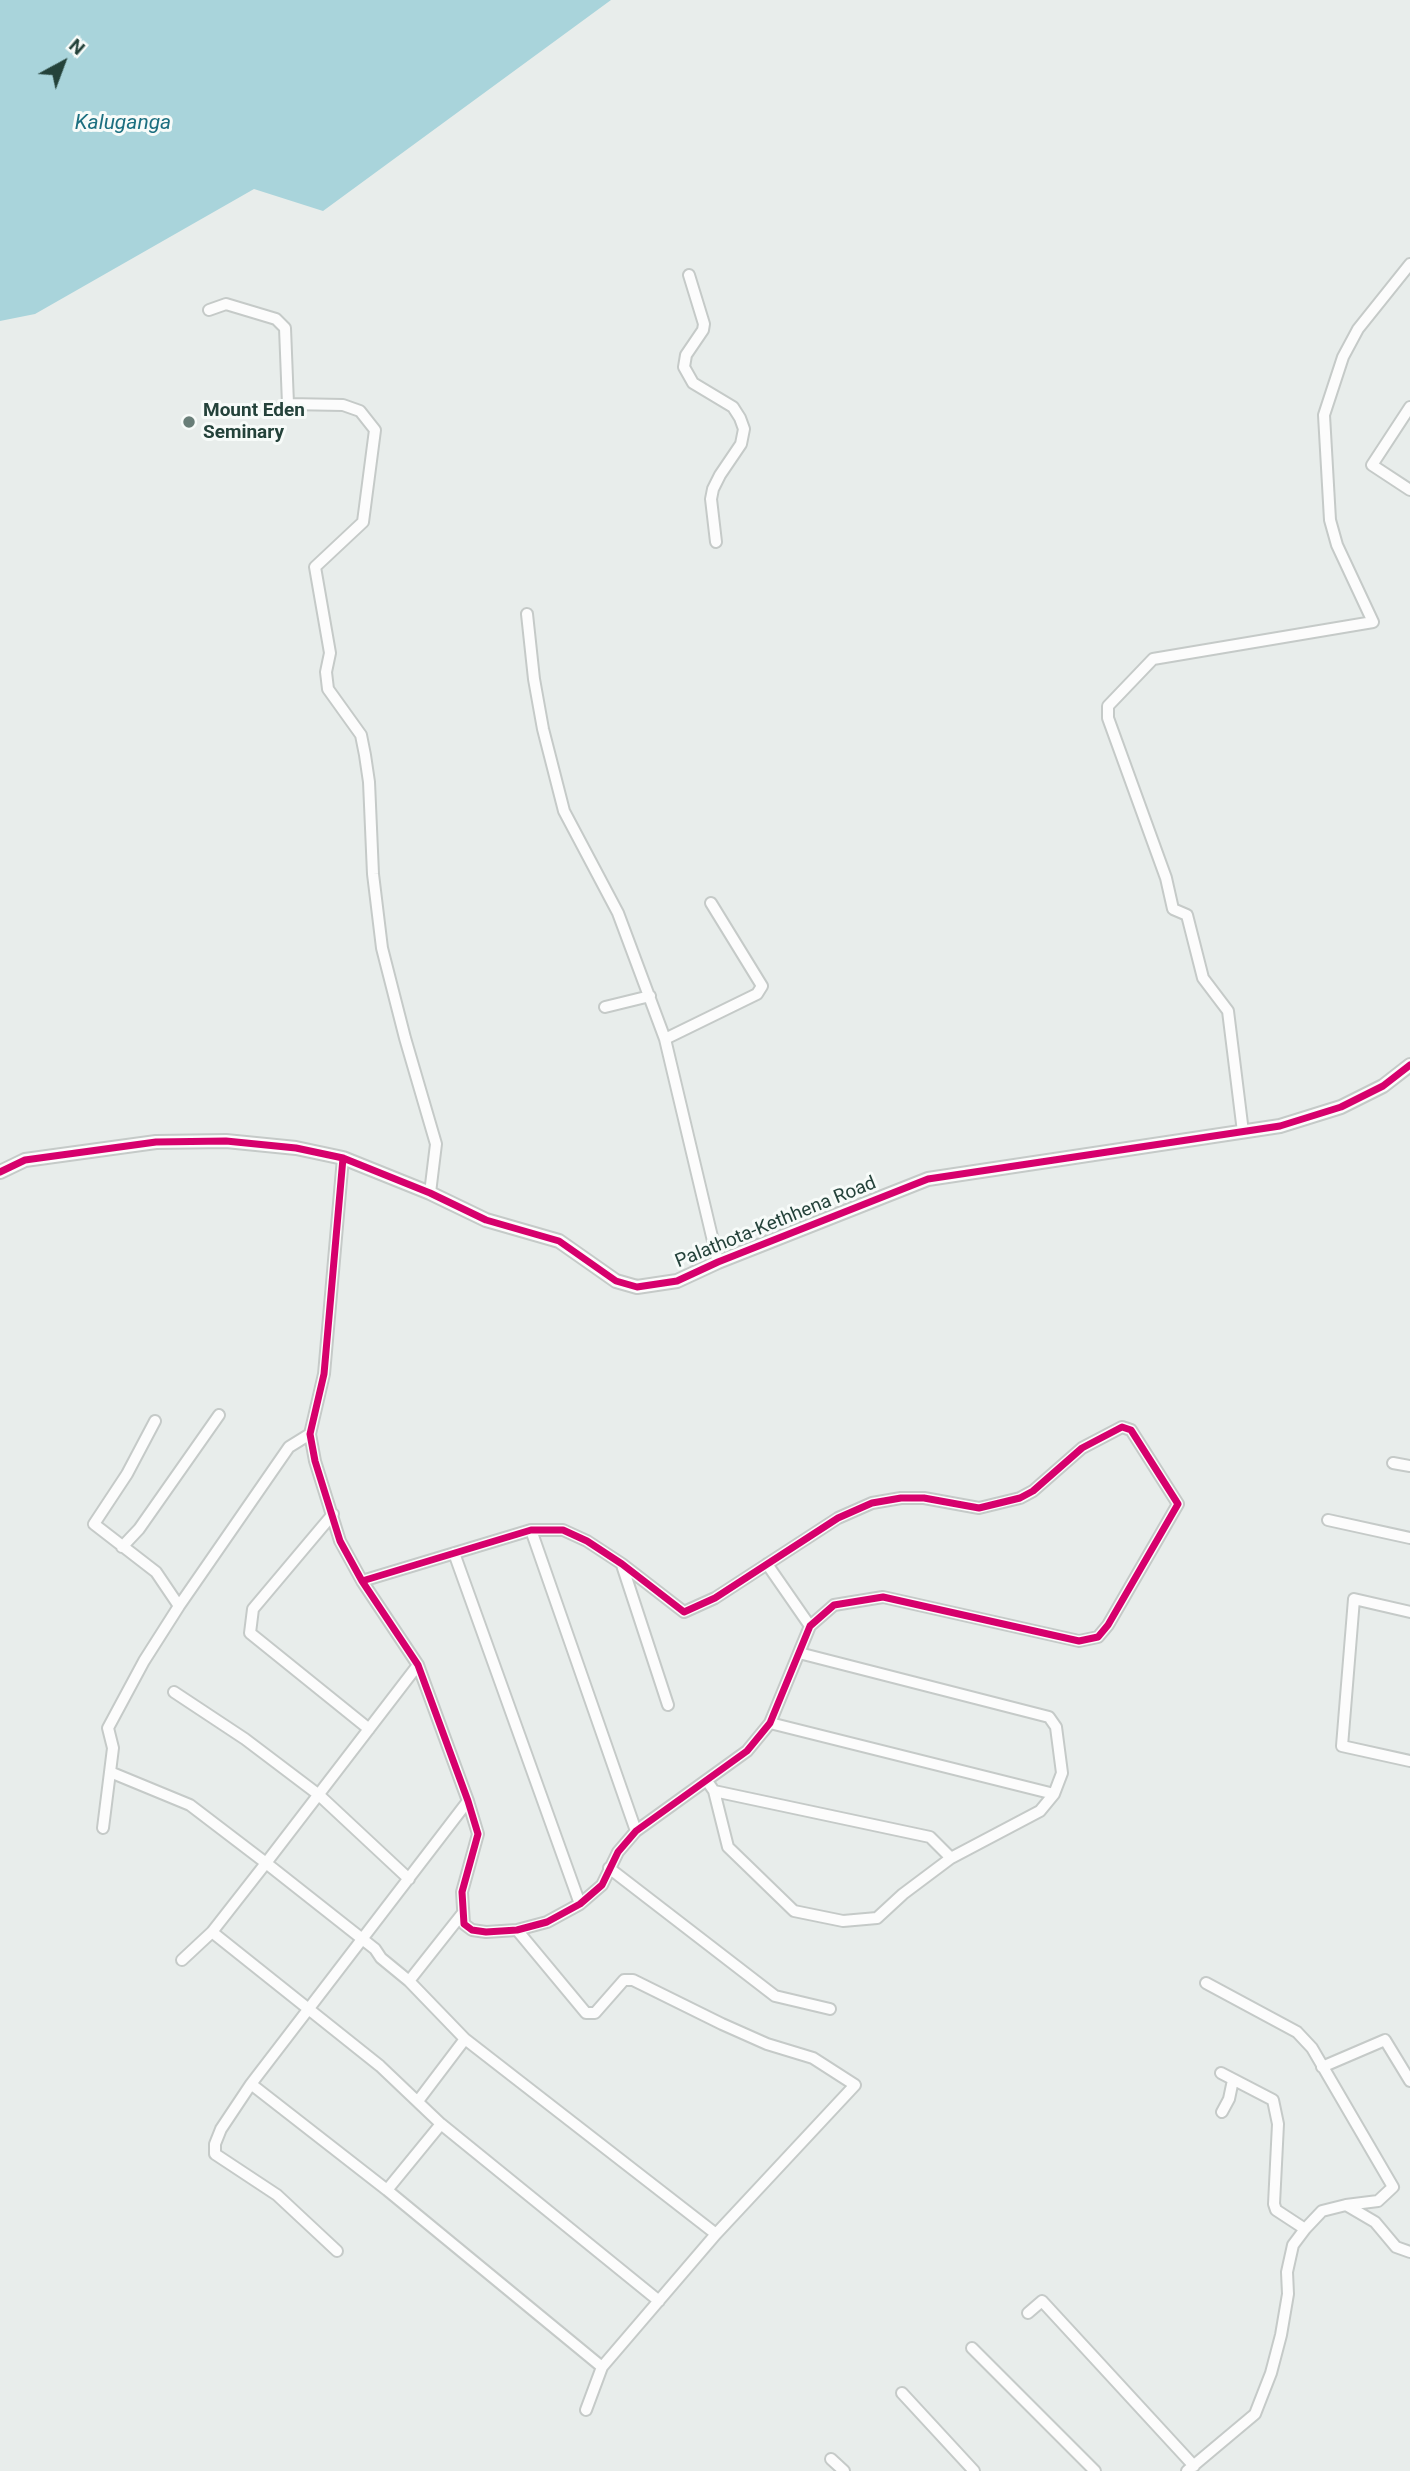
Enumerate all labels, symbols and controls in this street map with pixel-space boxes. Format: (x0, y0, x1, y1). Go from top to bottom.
north arrow (28, 28, 98, 98)
text: N (65, 34, 90, 60)
water label: Kaluganga (75, 111, 171, 137)
place label: Mount Eden Seminary (203, 400, 305, 444)
marker: Mount Eden Seminary (181, 414, 197, 430)
street label: Palathota-Kethhena Road (672, 1172, 880, 1274)

